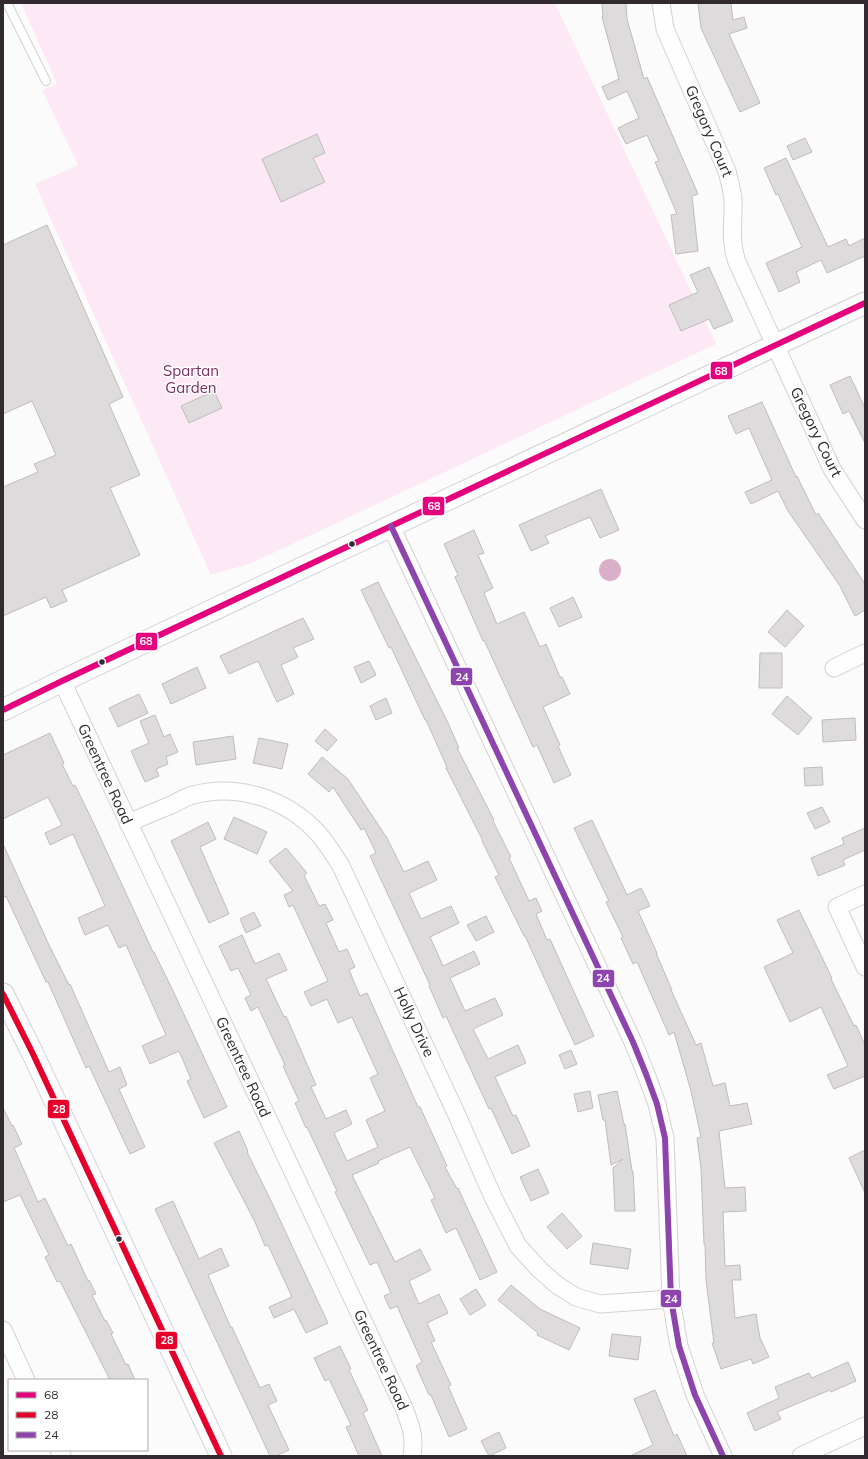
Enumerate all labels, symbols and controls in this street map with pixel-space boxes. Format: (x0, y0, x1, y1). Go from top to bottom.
street label: Gregory Court (682, 82, 737, 180)
park label: Spartan Garden (163, 361, 219, 397)
line badge: 68 (710, 361, 733, 380)
text: 68 (714, 364, 728, 378)
street label: Gregory Court (786, 384, 846, 480)
line badge: 68 (422, 496, 445, 516)
text: 68 (427, 499, 441, 513)
unlabelled marker (347, 539, 357, 549)
line badge: 68 (135, 632, 158, 651)
text: 68 (139, 634, 153, 648)
unlabelled marker (97, 657, 107, 667)
line badge: 24 (450, 667, 473, 686)
text: 24 (455, 670, 469, 684)
street label: Greentree Road (74, 720, 137, 827)
line badge: 24 (592, 969, 615, 988)
text: 24 (596, 971, 610, 985)
street label: Holly Drive (390, 984, 439, 1060)
street label: Greentree Road (212, 1013, 275, 1120)
line badge: 28 (47, 1099, 70, 1119)
text: 28 (52, 1102, 66, 1116)
unlabelled marker (114, 1234, 124, 1244)
line badge: 24 (660, 1289, 682, 1308)
text: 24 (664, 1292, 678, 1306)
street label: Greentree Road (350, 1306, 413, 1413)
line badge: 28 (155, 1331, 178, 1350)
text: 28 (160, 1333, 174, 1347)
legend (8, 1379, 148, 1451)
text: 68 (44, 1387, 58, 1402)
text: 28 (44, 1407, 58, 1422)
text: 24 (44, 1427, 58, 1442)

